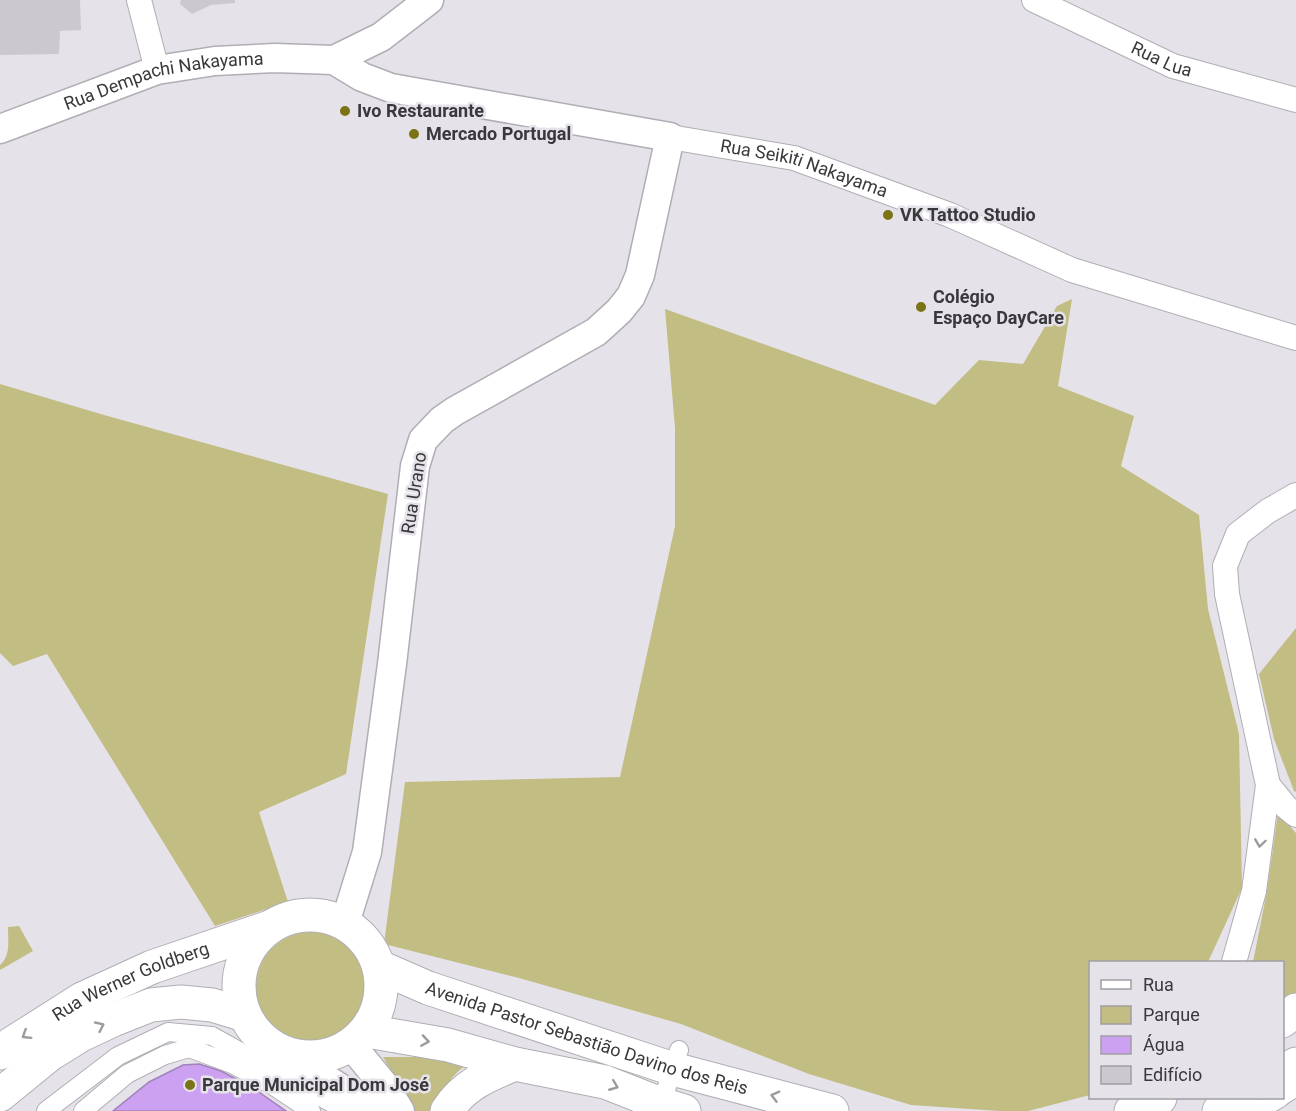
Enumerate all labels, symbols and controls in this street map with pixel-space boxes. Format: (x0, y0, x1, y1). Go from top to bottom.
street label: Rua Lua (1128, 37, 1195, 81)
street label: Rua Dempachi Nakayama (61, 48, 264, 114)
place label: Ivo Restaurante (357, 100, 484, 121)
marker: Ivo Restaurante (338, 104, 352, 118)
place label: Mercado Portugal (426, 123, 571, 144)
marker: Mercado Portugal (407, 127, 421, 141)
street label: Rua Seikiti Nakayama (719, 135, 891, 201)
place label: VK Tattoo Studio (900, 204, 1036, 225)
marker: VK Tattoo Studio (881, 208, 895, 222)
place label: Colégio Espaço DayCare (933, 286, 1064, 328)
marker: Colégio Espaço DayCare (914, 300, 928, 314)
street label: Rua Urano (397, 450, 430, 535)
one-way arrow (1254, 839, 1267, 848)
street label: Rua Werner Goldberg (48, 937, 212, 1025)
legend (1089, 961, 1284, 1099)
text: Rua (1143, 974, 1174, 995)
street label: Avenida Pastor Sebastião Davino dos Reis (423, 977, 750, 1098)
text: Parque (1143, 1004, 1200, 1025)
one-way arrow (93, 1021, 104, 1033)
one-way arrow (22, 1027, 32, 1039)
one-way arrow (419, 1034, 429, 1047)
text: Água (1143, 1034, 1185, 1055)
text: Edifício (1143, 1064, 1202, 1085)
place label: Parque Municipal Dom José (202, 1074, 429, 1095)
marker: Parque Municipal Dom José (183, 1078, 197, 1092)
one-way arrow (609, 1078, 619, 1091)
one-way arrow (771, 1091, 781, 1104)

